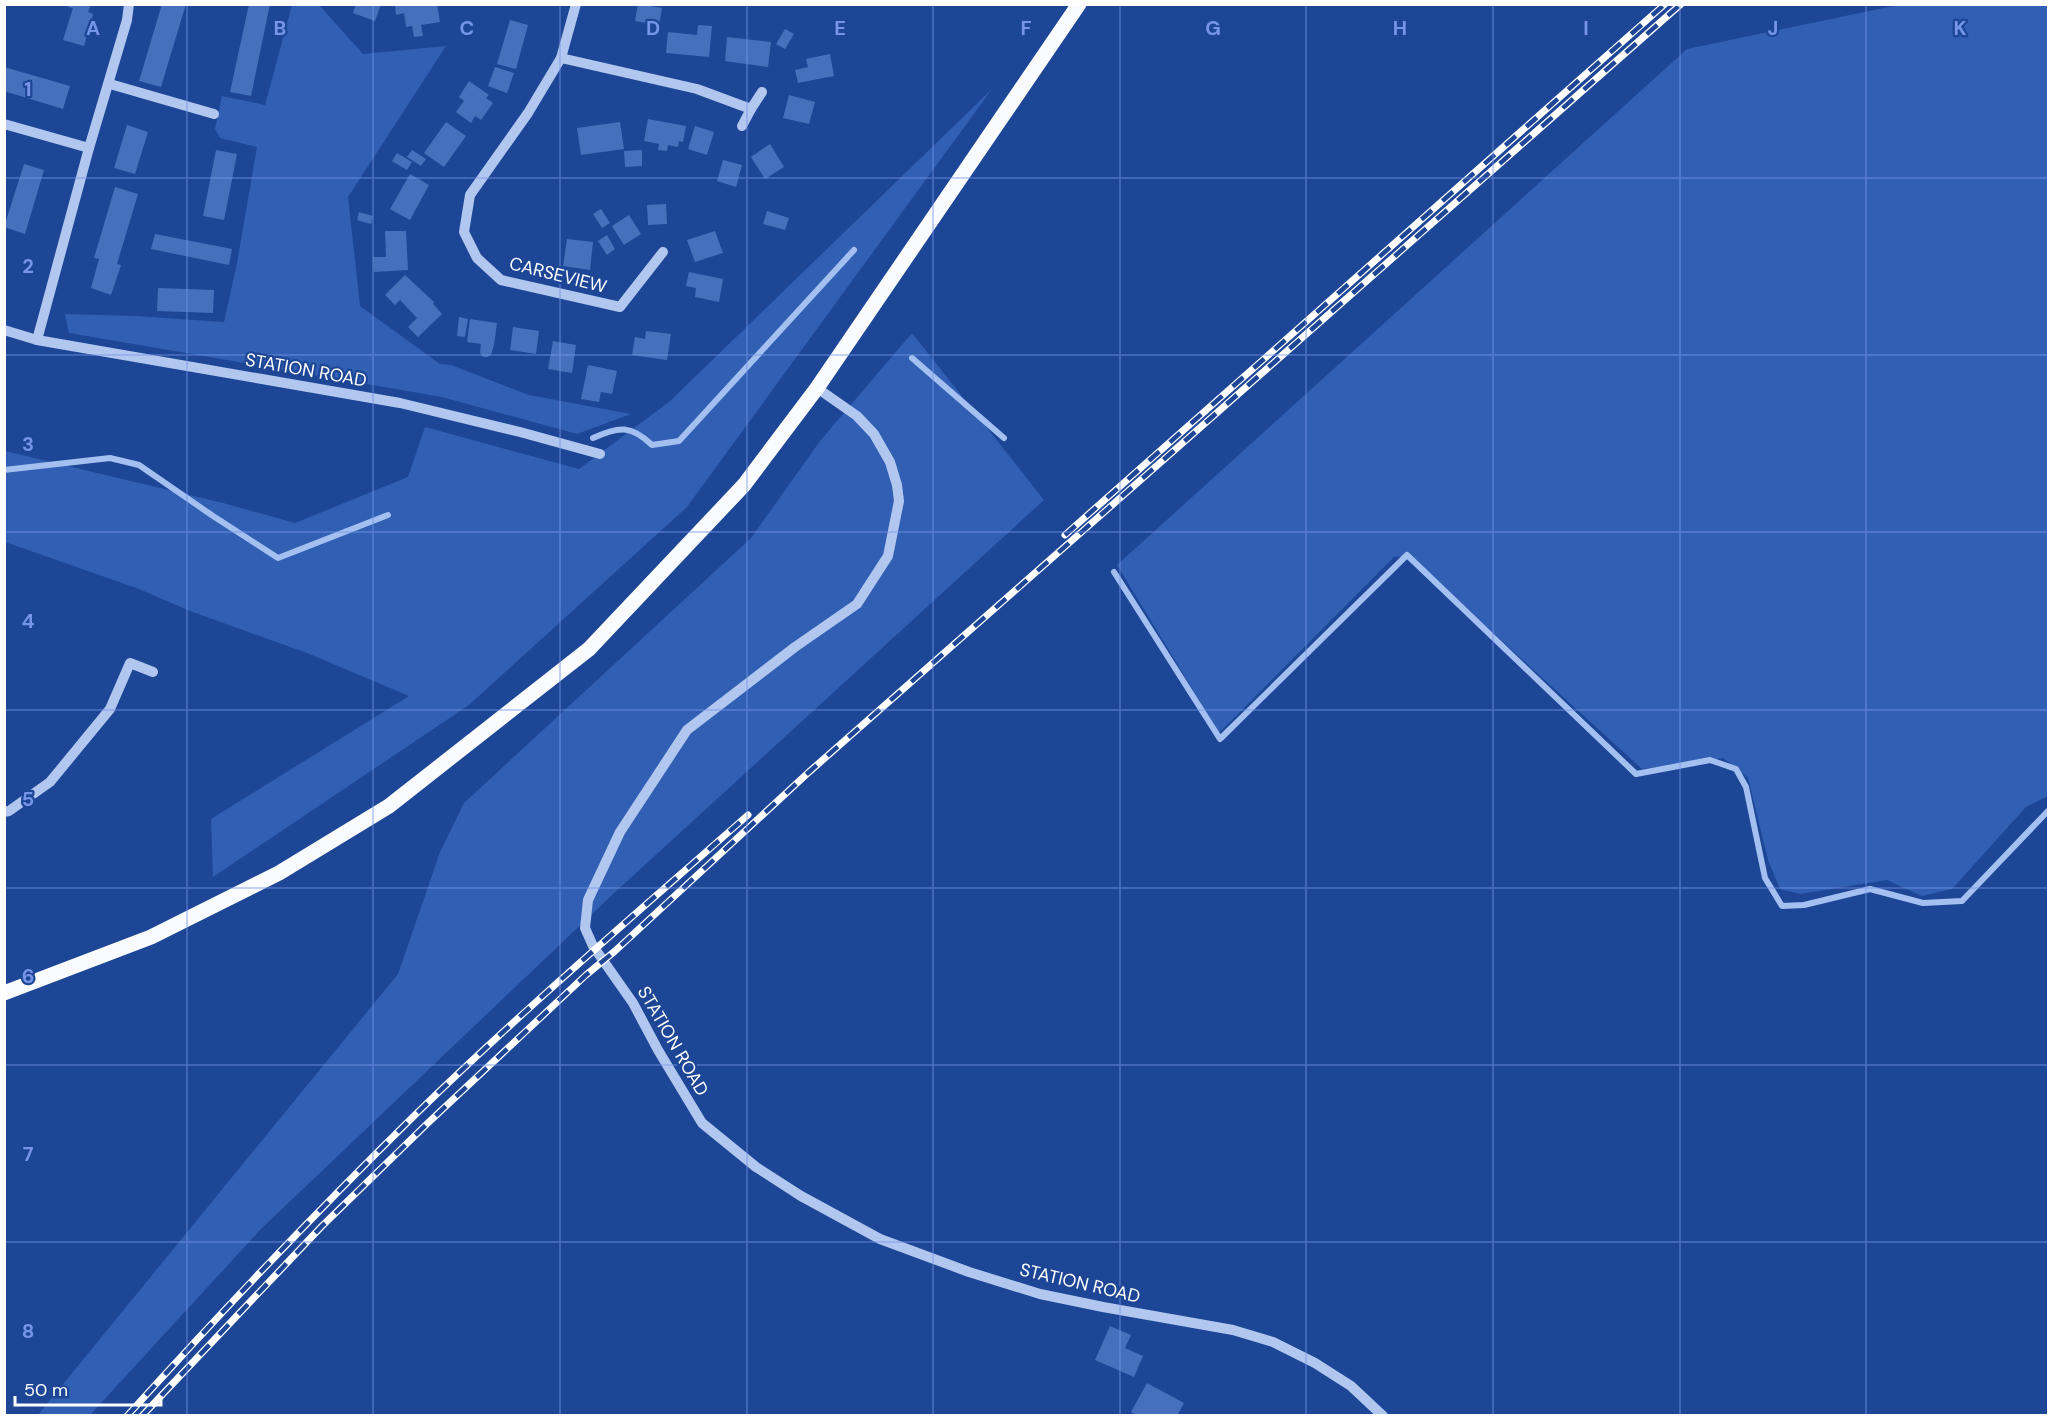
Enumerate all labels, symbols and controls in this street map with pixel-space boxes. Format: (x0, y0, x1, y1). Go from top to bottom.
text: A (86, 15, 100, 41)
text: B (274, 15, 286, 41)
text: C (460, 15, 474, 41)
text: D (646, 15, 660, 41)
text: E (834, 15, 846, 41)
text: F (1020, 15, 1032, 41)
text: G (1205, 15, 1221, 41)
text: H (1393, 15, 1407, 41)
text: I (1583, 15, 1589, 41)
text: J (1768, 15, 1778, 41)
text: K (1953, 15, 1967, 41)
text: 1 (24, 76, 32, 102)
street label: CARSEVIEW (507, 251, 609, 299)
text: 2 (22, 253, 34, 279)
street label: STATION ROAD (243, 348, 369, 392)
text: 3 (22, 431, 34, 457)
text: 4 (22, 608, 35, 634)
text: 5 (22, 786, 34, 812)
text: 6 (22, 963, 34, 989)
street label: STATION ROAD (632, 982, 714, 1100)
text: 7 (23, 1141, 34, 1167)
street label: STATION ROAD (1017, 1257, 1143, 1309)
text: 8 (22, 1318, 34, 1344)
scale bar (15, 1369, 160, 1407)
text: 50 m (24, 1378, 68, 1402)

